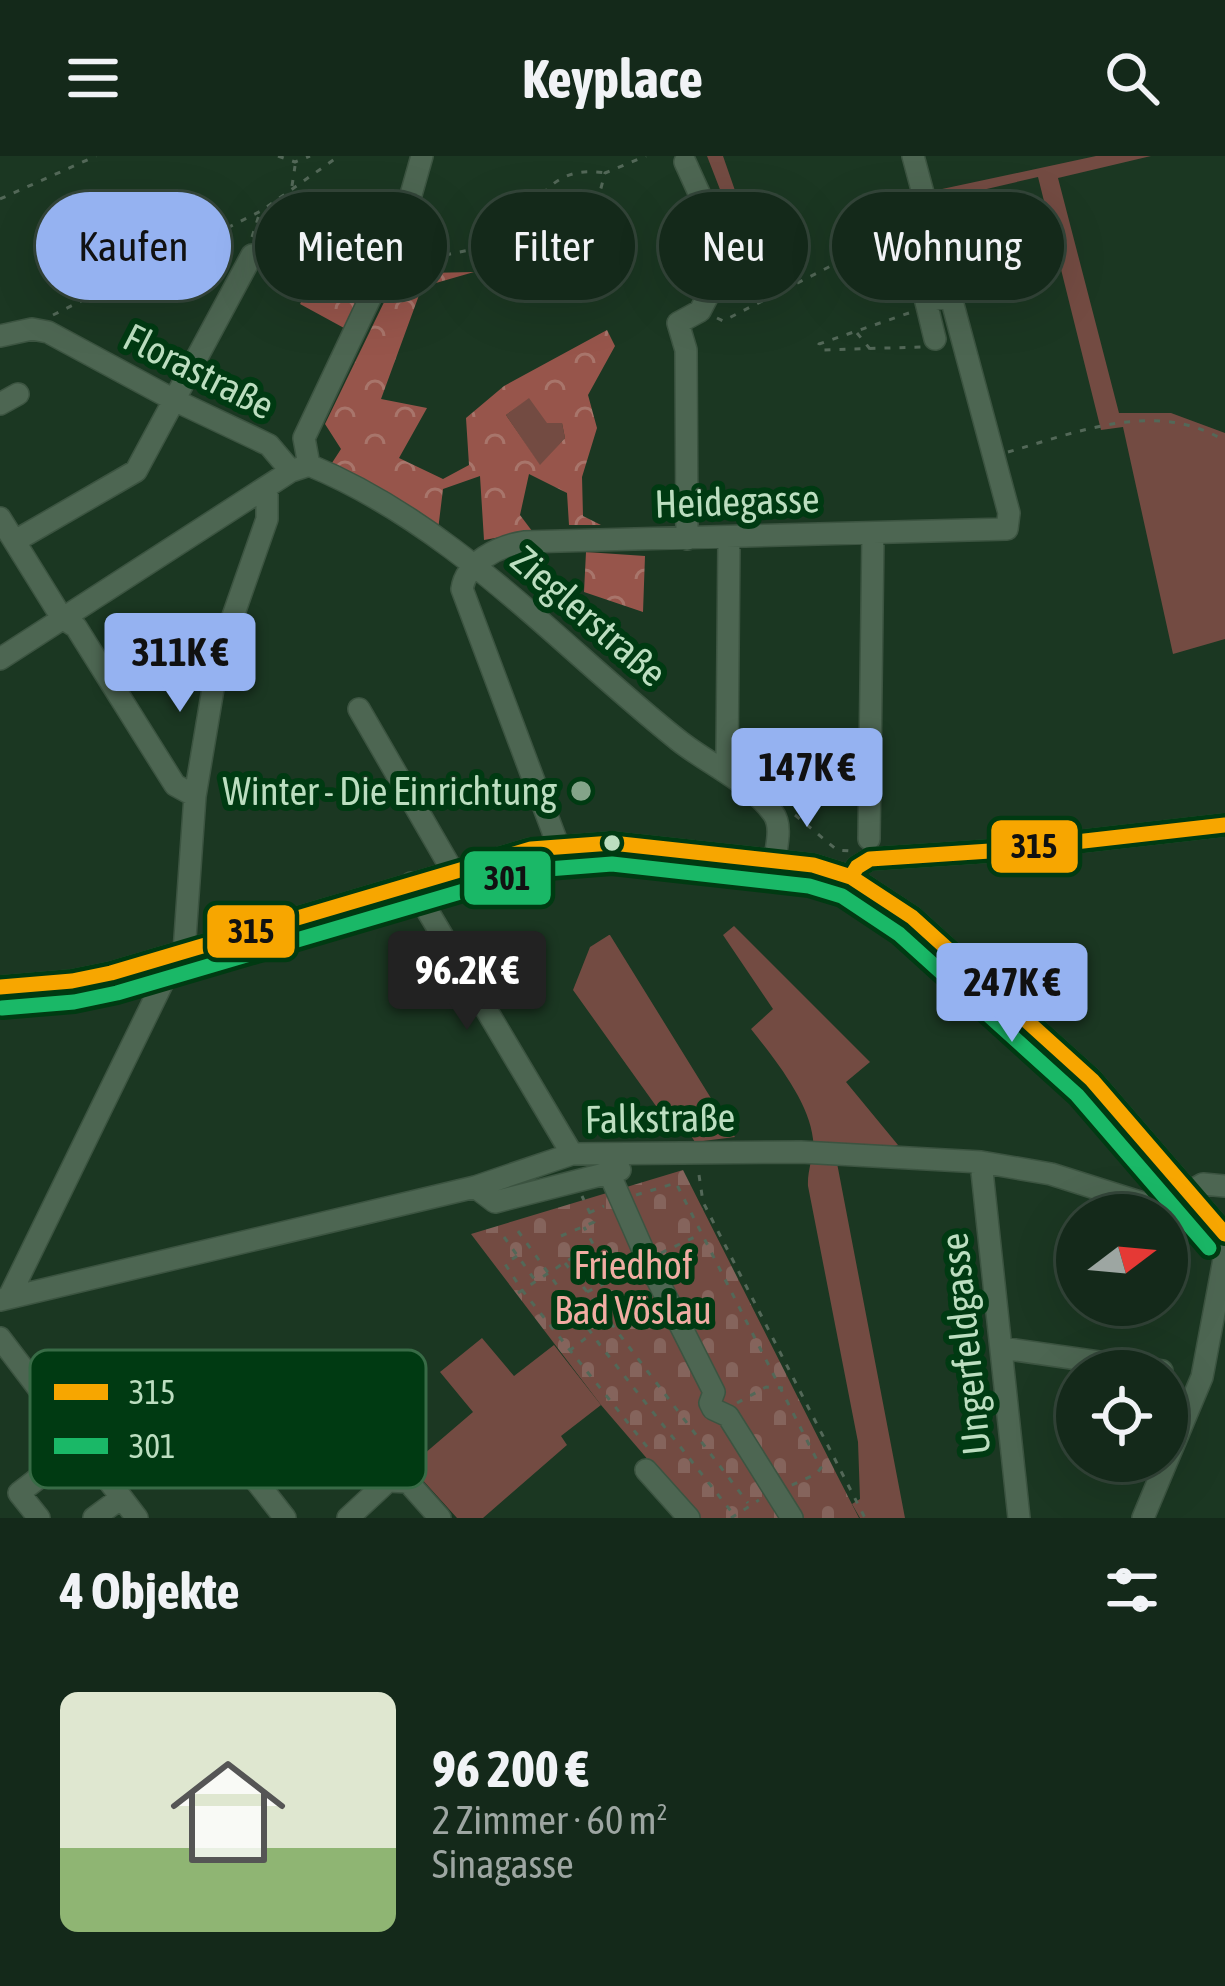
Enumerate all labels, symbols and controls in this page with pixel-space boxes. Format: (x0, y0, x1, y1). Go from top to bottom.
icon: menu (60, 45, 126, 111)
icon: search (1099, 45, 1165, 111)
text: Keyplace (522, 48, 703, 109)
chip: Kaufen (36, 192, 231, 300)
chip: Mieten (255, 192, 447, 300)
chip: Filter (471, 192, 635, 300)
chip: Neu (659, 192, 808, 300)
chip: Wohnung (832, 192, 1064, 300)
street label: Florastraße (117, 314, 281, 428)
street label: Heidegasse (654, 476, 820, 526)
street label: Zieglerstraße (503, 537, 675, 695)
pin: 311K € (82, 613, 278, 715)
text: 311K € (132, 630, 229, 674)
pin: 147K € (709, 728, 905, 830)
text: 147K € (759, 745, 856, 789)
place label: Winter - Die Einrichtung (222, 769, 557, 813)
marker: Winter - Die Einrichtung (568, 778, 594, 804)
line badge: 315 (989, 818, 1080, 875)
text: 315 (1011, 827, 1057, 865)
unlabelled marker (601, 832, 623, 854)
line badge: 301 (462, 849, 553, 907)
text: 301 (484, 859, 530, 897)
line badge: 315 (205, 903, 297, 960)
text: 315 (228, 912, 274, 950)
pin: 96.2K € (356, 931, 578, 1033)
pin: 247K € (914, 943, 1110, 1045)
text: 96.2K € (415, 948, 519, 992)
text: 247K € (964, 960, 1061, 1004)
street label: Falkstraße (584, 1095, 736, 1141)
north arrow (1056, 1194, 1188, 1326)
map controls (1056, 1194, 1188, 1482)
street label: Ungerfeldgasse (931, 1231, 999, 1457)
park label: Friedhof Bad Vöslau (554, 1243, 712, 1332)
legend (30, 1350, 426, 1488)
button: locate (1056, 1350, 1188, 1482)
text: 315 (129, 1373, 176, 1411)
text: 301 (129, 1427, 176, 1465)
icon: filters (1099, 1557, 1165, 1623)
text: 4 Objekte (60, 1561, 240, 1620)
text: 96 200 € (432, 1739, 589, 1798)
icon: home (156, 1740, 300, 1884)
text: 2 Zimmer · 60 m² (432, 1798, 668, 1842)
text: Sinagasse (432, 1842, 574, 1886)

